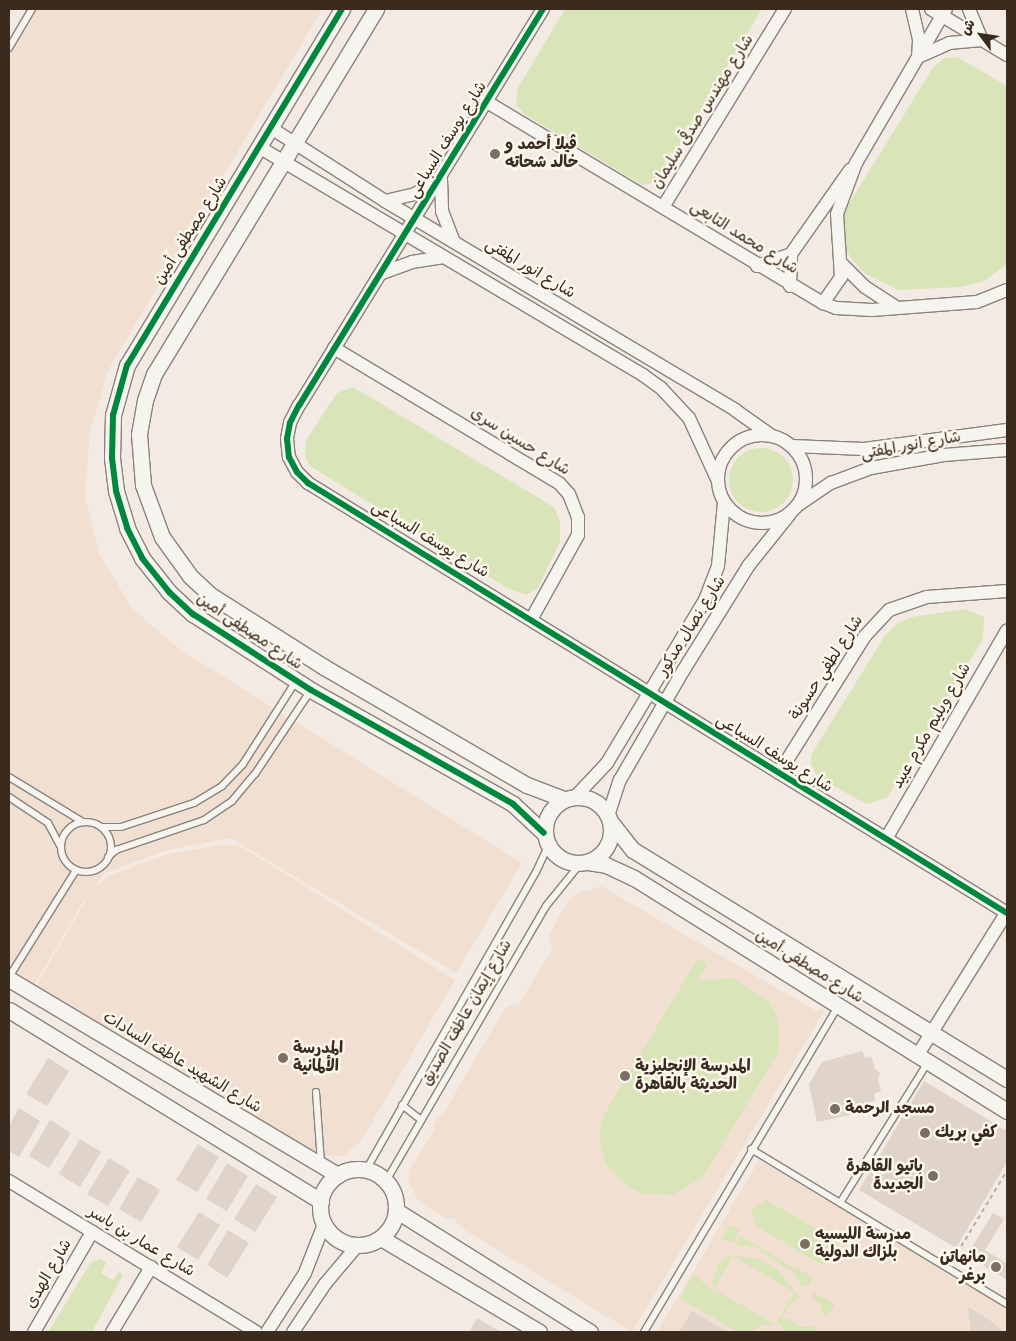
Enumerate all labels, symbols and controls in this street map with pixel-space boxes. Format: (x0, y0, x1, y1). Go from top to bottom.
north arrow (956, 10, 1006, 60)
text: ش (956, 16, 979, 38)
street label: شارع مهندس صدقى سليمان (648, 31, 758, 193)
street label: شارع يوسف السباعى (404, 78, 492, 202)
place label: ڤيلا أحمد و خالد شحاته (505, 135, 578, 173)
marker: ڤيلا أحمد و خالد شحاته (489, 148, 501, 160)
street label: شارع مصطفى أمين (150, 173, 232, 289)
street label: شارع محمد التابعى (686, 197, 802, 279)
street label: شارع انور المفتى (482, 235, 578, 303)
street label: شارع حسين سرى (467, 404, 573, 480)
street label: شارع انور المفتى (859, 428, 963, 464)
street label: شارع يوسف السباعى (368, 497, 492, 583)
street label: شارع نصال مدكور (654, 573, 730, 679)
street label: شارع مصطفى أمين (192, 589, 306, 675)
street label: شارع لطفي حسونة (786, 612, 868, 724)
street label: شارع ويليم مكرم عبيد (888, 660, 976, 792)
street label: شارع يوسف السباعى (712, 710, 836, 798)
street label: شارع مصطفى أمين (751, 926, 867, 1008)
street label: شارع إيمان عاطف الصديق (417, 937, 517, 1089)
street label: شارع الشهيد عاطف السادات (99, 1008, 265, 1118)
place label: المدرسة الألمانية (293, 1039, 343, 1077)
marker: المدرسة الألمانية (277, 1052, 289, 1064)
place label: المدرسة الإنجليزية الحديثة بالقاهرة (635, 1057, 751, 1095)
marker: المدرسة الإنجليزية الحديثة بالقاهرة (619, 1070, 631, 1082)
place label: مسجد الرحمة (845, 1099, 935, 1119)
marker: مسجد الرحمة (829, 1103, 841, 1115)
place label: كفي بريك (935, 1123, 997, 1143)
marker: كفي بريك (919, 1127, 931, 1139)
place label: باتيو القاهرة الجديدة (846, 1157, 923, 1195)
marker: باتيو القاهرة الجديدة (927, 1170, 939, 1182)
street label: شارع عمار بن ياسر (84, 1202, 198, 1282)
place label: مدرسة الليسيه بلزاك الدولية (815, 1225, 911, 1263)
street label: شارع الهدى (21, 1236, 77, 1312)
marker: مدرسة الليسيه بلزاك الدولية (799, 1238, 811, 1250)
place label: مانهاتن برغر (940, 1248, 986, 1286)
marker: مانهاتن برغر (990, 1261, 1002, 1273)

